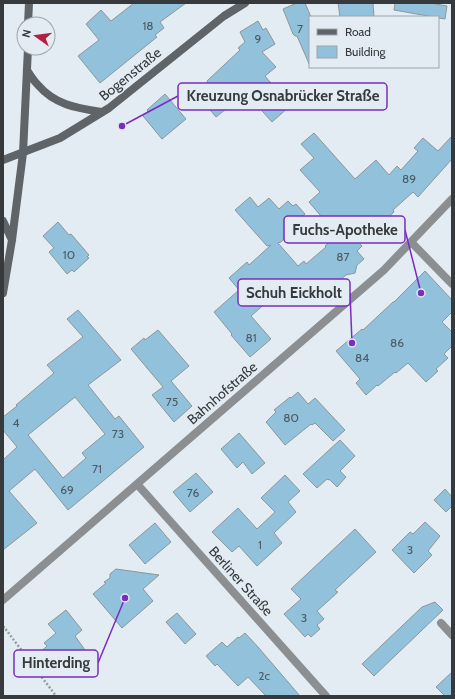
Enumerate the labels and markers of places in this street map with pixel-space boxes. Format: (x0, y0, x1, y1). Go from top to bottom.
callout: Kreuzung Osnabrücker Straße (178, 83, 387, 110)
callout: Fuchs-Apotheke (284, 216, 405, 243)
callout: Schuh Eickholt (238, 279, 350, 306)
callout: Hinterding (14, 650, 98, 677)

